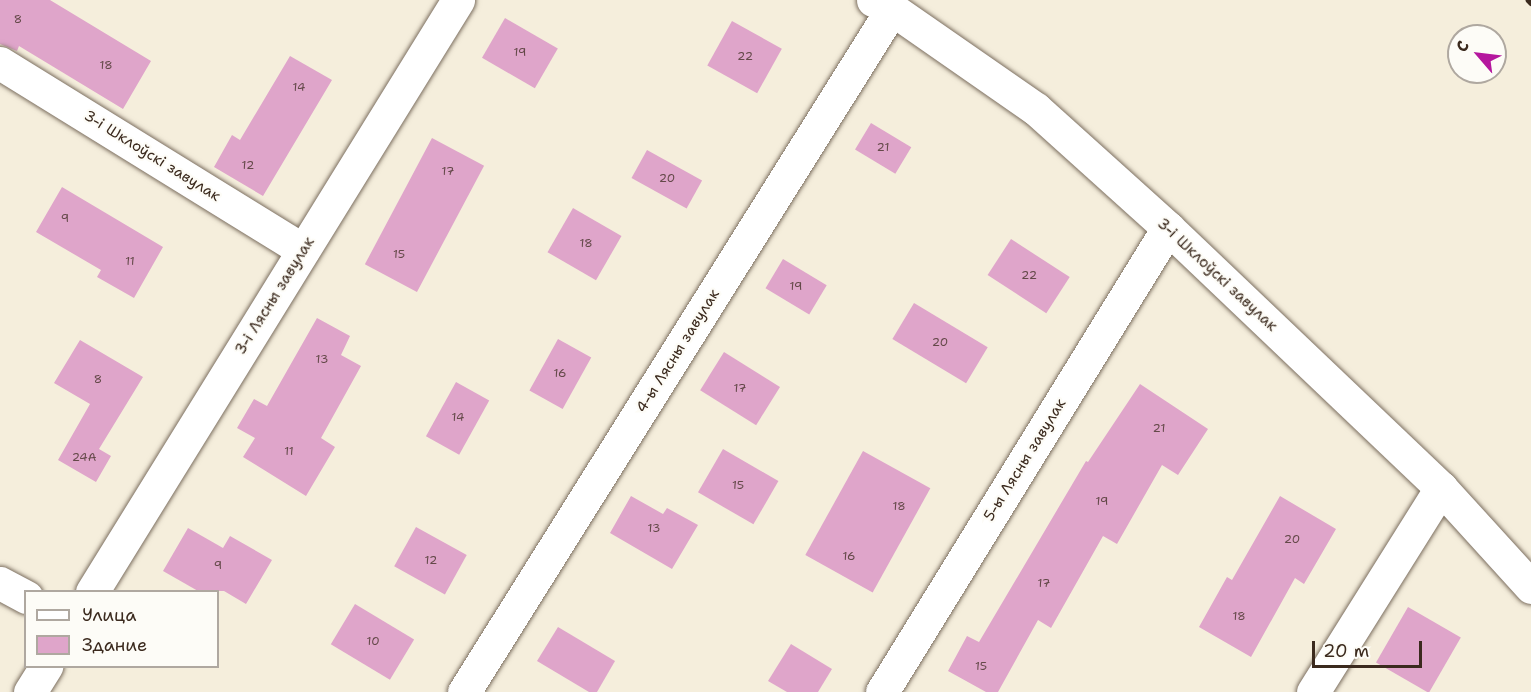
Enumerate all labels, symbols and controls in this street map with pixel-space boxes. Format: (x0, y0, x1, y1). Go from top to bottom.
house number: 8 (14, 13, 22, 27)
north arrow (1447, 24, 1507, 84)
text: С (1451, 37, 1474, 56)
house number: 19 (514, 46, 526, 60)
house number: 22 (737, 50, 753, 64)
house number: 18 (99, 59, 113, 73)
house number: 14 (293, 81, 305, 95)
street label: 3-і Шклоўскі завулак (81, 107, 223, 205)
house number: 21 (877, 141, 889, 155)
house number: 12 (242, 159, 254, 173)
house number: 17 (442, 165, 454, 179)
house number: 20 (659, 172, 675, 186)
house number: 9 (61, 212, 69, 226)
street label: 3-і Шклоўскі завулак (1153, 215, 1281, 335)
street label: 3-і Лясны завулак (232, 234, 318, 358)
house number: 18 (579, 237, 593, 251)
house number: 15 (393, 248, 405, 262)
house number: 11 (125, 255, 135, 269)
house number: 22 (1021, 269, 1037, 283)
house number: 19 (790, 280, 802, 294)
street label: 4-ы Лясны завулак (633, 286, 723, 416)
house number: 20 (932, 336, 948, 350)
house number: 13 (316, 353, 328, 367)
house number: 16 (553, 367, 567, 381)
house number: 8 (94, 373, 102, 387)
house number: 17 (734, 382, 746, 396)
street label: 5-ы Лясны завулак (980, 395, 1070, 525)
house number: 14 (452, 411, 464, 425)
house number: 21 (1153, 422, 1165, 436)
house number: 11 (284, 445, 294, 459)
house number: 24А (72, 451, 96, 465)
house number: 15 (732, 479, 744, 493)
house number: 19 (1096, 495, 1108, 509)
house number: 18 (892, 500, 906, 514)
house number: 13 (648, 522, 660, 536)
house number: 20 (1284, 533, 1300, 547)
house number: 16 (842, 550, 856, 564)
house number: 12 (425, 554, 437, 568)
house number: 9 (214, 559, 222, 573)
house number: 17 (1038, 577, 1050, 591)
legend (24, 590, 219, 668)
text: Улица (82, 603, 136, 627)
house number: 18 (1232, 610, 1246, 624)
scale bar (1315, 629, 1424, 667)
text: Здание (82, 633, 147, 657)
house number: 10 (366, 635, 380, 649)
text: 20 m (1323, 639, 1369, 663)
house number: 15 (975, 660, 987, 674)

